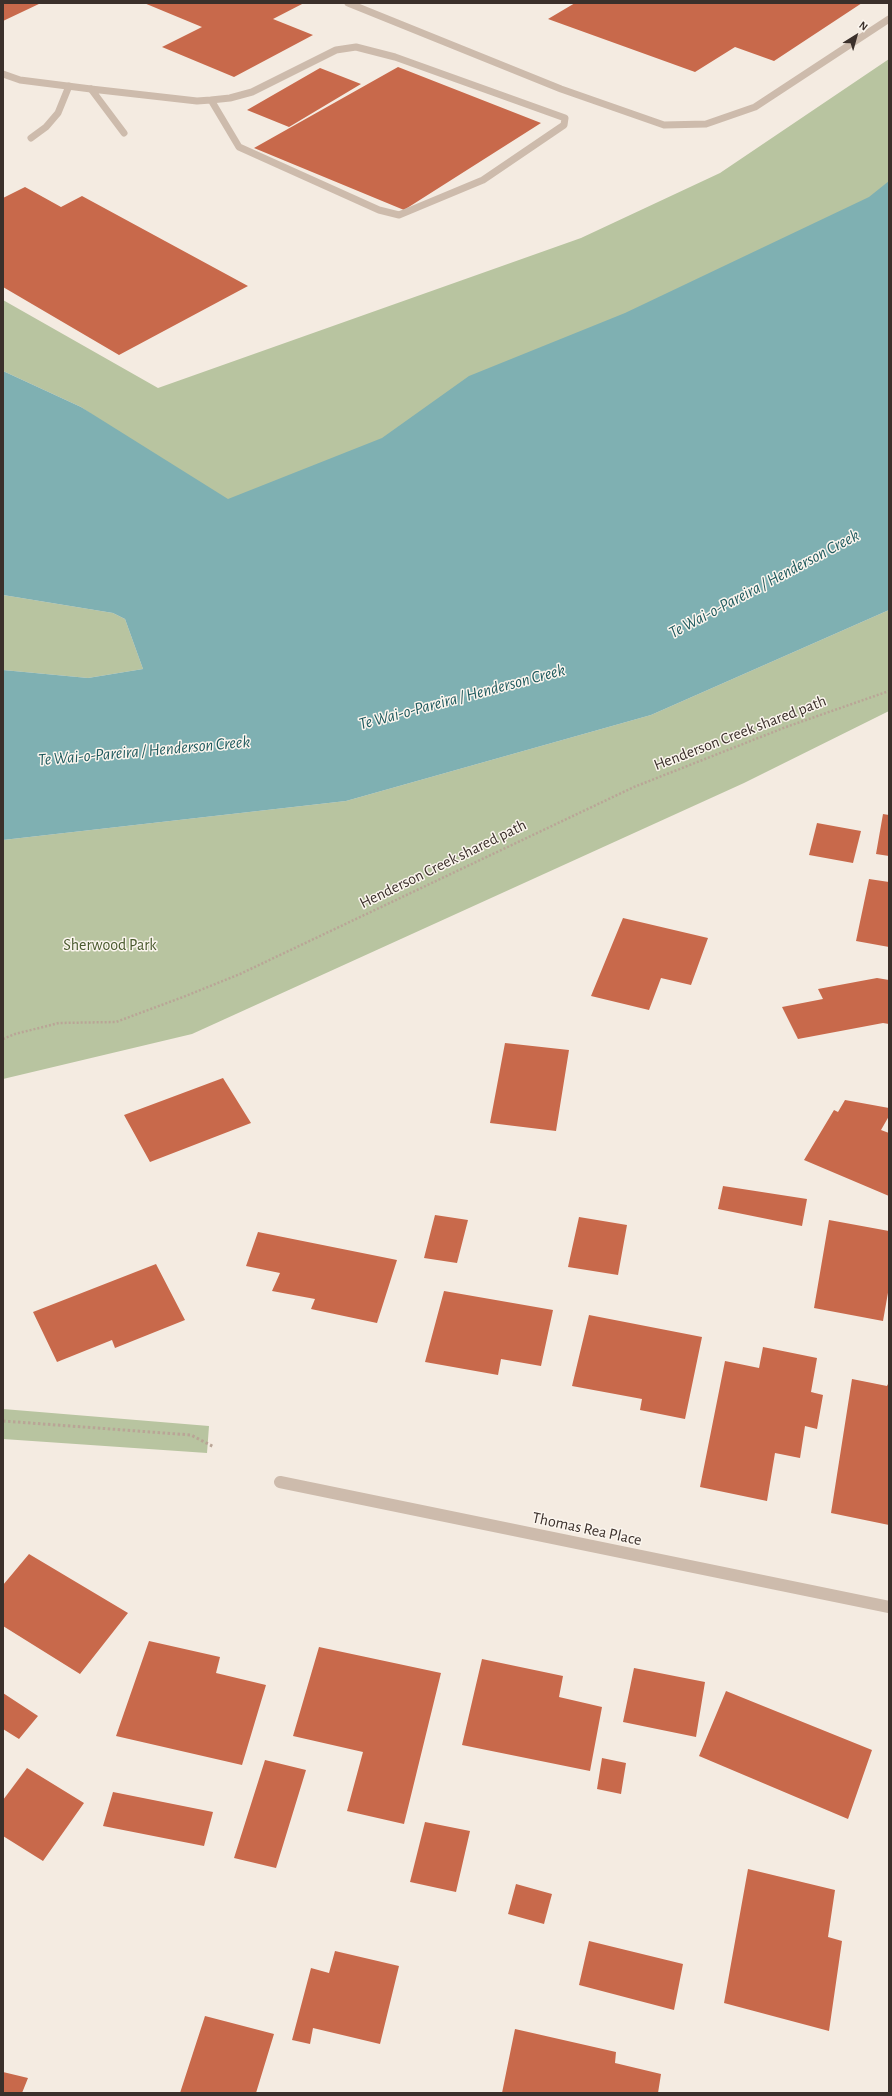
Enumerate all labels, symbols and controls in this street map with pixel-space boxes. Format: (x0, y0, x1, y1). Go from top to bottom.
north arrow (836, 16, 876, 56)
text: N (857, 19, 870, 33)
water label: Te Wai-o-Pareira / Henderson Creek (665, 525, 863, 643)
water label: Te Wai-o-Pareira / Henderson Creek (357, 660, 567, 734)
street label: Henderson Creek shared path (651, 691, 829, 775)
water label: Te Wai-o-Pareira / Henderson Creek (37, 732, 251, 770)
street label: Henderson Creek shared path (356, 815, 530, 913)
park label: Sherwood Park (63, 935, 157, 955)
street label: Thomas Rea Place (531, 1508, 643, 1550)

